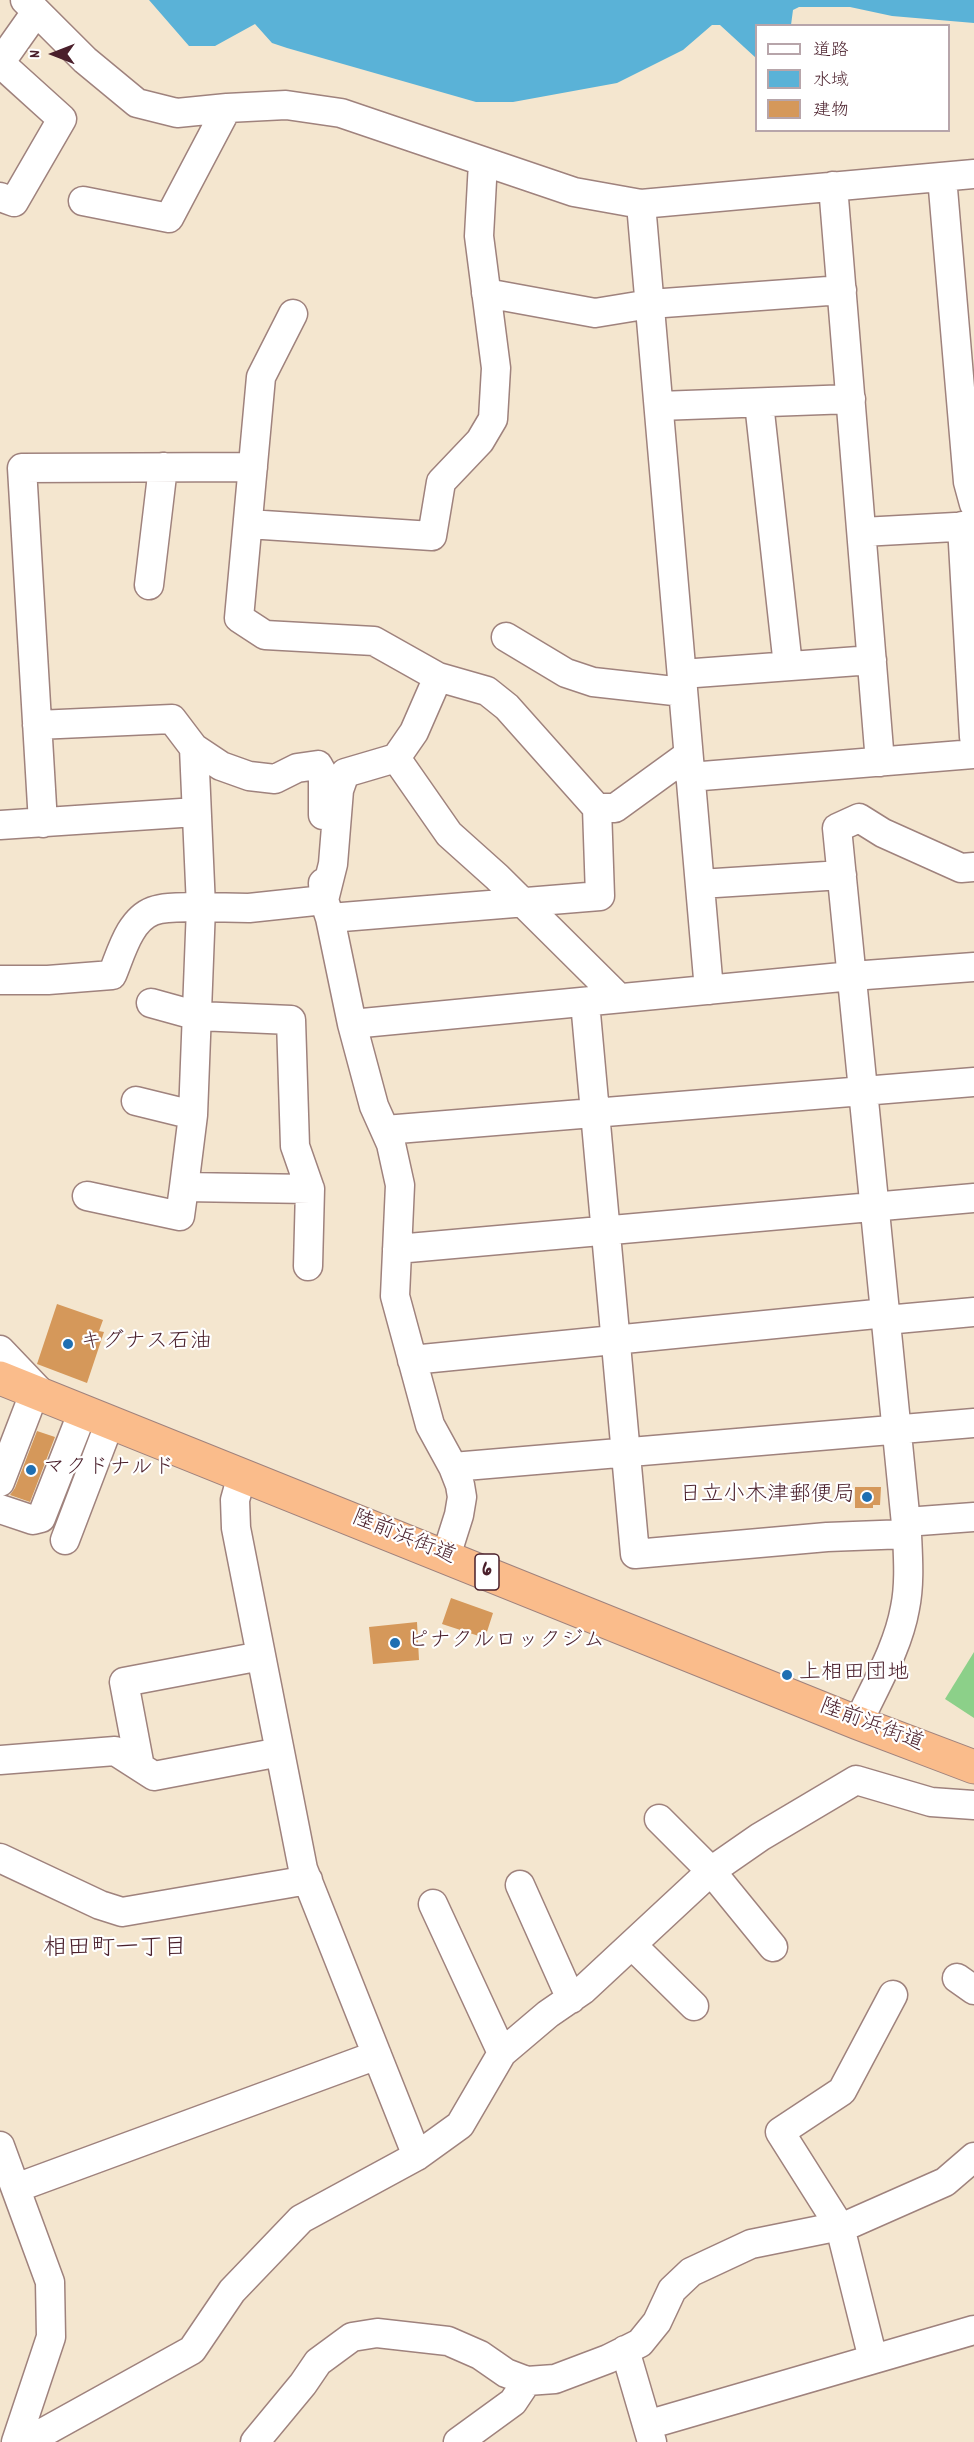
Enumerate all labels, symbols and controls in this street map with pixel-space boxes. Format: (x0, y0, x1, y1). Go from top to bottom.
north arrow (24, 24, 84, 84)
legend (755, 24, 950, 132)
text: 道路 (813, 39, 849, 64)
text: N (24, 50, 47, 58)
text: 水域 (813, 69, 849, 94)
text: 建物 (813, 99, 849, 124)
place label: キグナス石油 (80, 1331, 212, 1357)
marker: キグナス石油 (61, 1337, 75, 1351)
place label: マクドナルド (43, 1457, 175, 1483)
marker: マクドナルド (24, 1463, 38, 1477)
place label: 日立小木津郵便局 (679, 1484, 855, 1510)
marker: 日立小木津郵便局 (860, 1490, 874, 1504)
street label: 陸前浜街道 (347, 1506, 459, 1572)
road number: 6 (475, 1554, 499, 1590)
place label: ピナクルロックジム (407, 1630, 605, 1656)
marker: ピナクルロックジム (388, 1636, 402, 1650)
place label: 上相田団地 (799, 1662, 909, 1688)
marker: 上相田団地 (780, 1668, 794, 1682)
street label: 陸前浜街道 (815, 1695, 927, 1759)
district label: 相田町一丁目 (43, 1937, 187, 1965)

